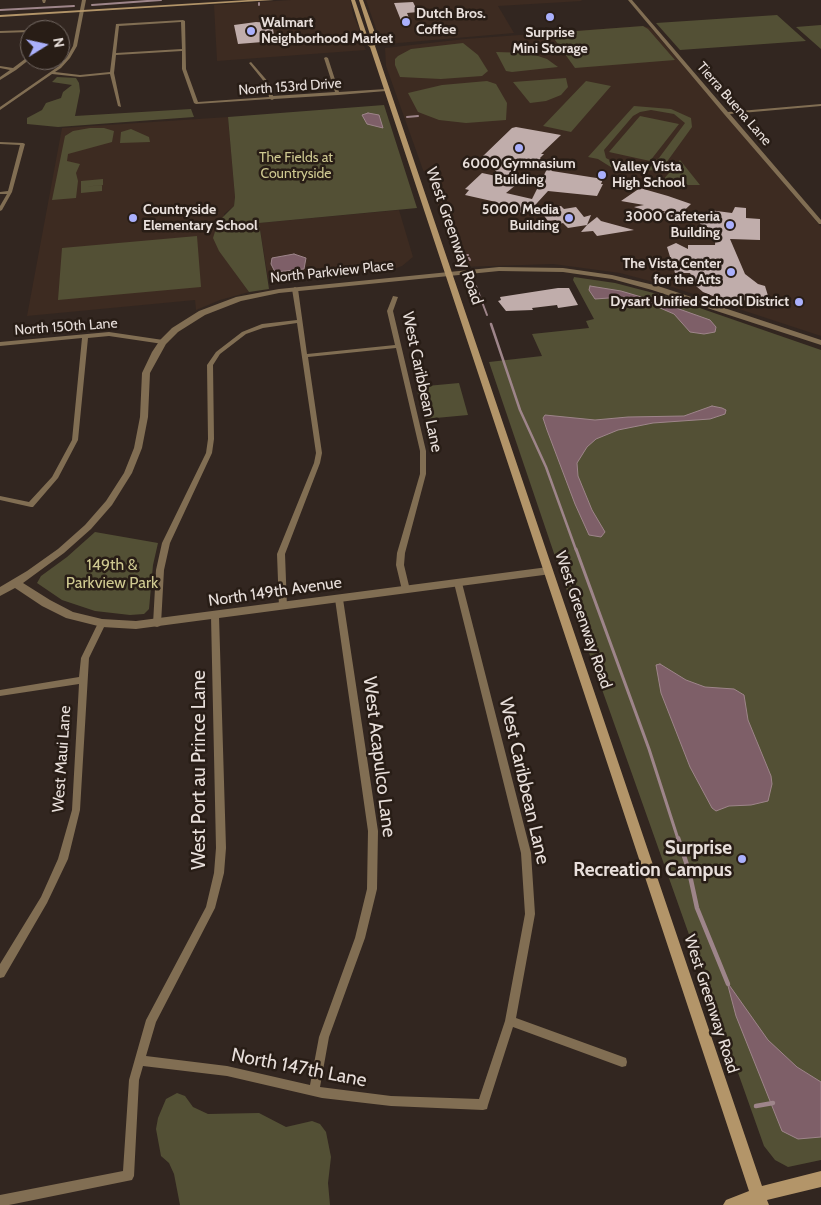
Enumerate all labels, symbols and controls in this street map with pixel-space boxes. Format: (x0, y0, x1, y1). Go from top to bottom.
place label: Dutch Bros. Coffee (416, 6, 486, 38)
marker: Surprise Mini Storage (544, 11, 556, 23)
place label: Walmart Neighborhood Market (261, 15, 393, 48)
marker: Dutch Bros. Coffee (400, 16, 412, 28)
north arrow (20, 20, 70, 70)
marker: Walmart Neighborhood Market (245, 25, 257, 37)
place label: Surprise Mini Storage (512, 25, 588, 58)
text: N (49, 36, 69, 49)
street label: Tierra Buena Lane (693, 59, 775, 149)
street label: North 153rd Drive (238, 75, 342, 99)
marker: 6000 Gymnasium Building (513, 142, 525, 154)
park label: The Fields at Countryside (259, 150, 333, 182)
place label: 6000 Gymnasium Building (462, 156, 576, 188)
place label: Valley Vista High School (612, 159, 685, 192)
street label: West Greenway Road (421, 165, 487, 307)
marker: Valley Vista High School (596, 169, 608, 181)
place label: Countryside Elementary School (143, 202, 258, 234)
place label: 5000 Media Building (482, 202, 559, 234)
place label: 3000 Cafeteria Building (625, 209, 720, 242)
marker: Countryside Elementary School (127, 212, 139, 224)
marker: 5000 Media Building (563, 212, 575, 224)
marker: 3000 Cafeteria Building (724, 219, 736, 231)
place label: The Vista Center for the Arts (623, 256, 721, 288)
street label: North Parkview Place (269, 257, 395, 287)
marker: The Vista Center for the Arts (725, 266, 737, 278)
place label: Dysart Unified School District (610, 294, 789, 310)
marker: Dysart Unified School District (793, 296, 805, 308)
street label: West Caribbean Lane (398, 310, 446, 454)
street label: North 150th Lane (14, 315, 118, 339)
street label: West Greenway Road (550, 549, 616, 691)
park label: 149th & Parkview Park (66, 555, 158, 593)
street label: North 149th Avenue (207, 573, 343, 611)
street label: West Port au Prince Lane (188, 670, 210, 870)
street label: West Acapulco Lane (358, 675, 400, 839)
street label: West Caribbean Lane (494, 696, 554, 866)
street label: West Maui Lane (49, 705, 75, 813)
place label: Surprise Recreation Campus (573, 837, 732, 881)
marker: Surprise Recreation Campus (736, 853, 748, 865)
street label: West Greenway Road (680, 932, 742, 1076)
street label: North 147th Lane (229, 1044, 369, 1092)

